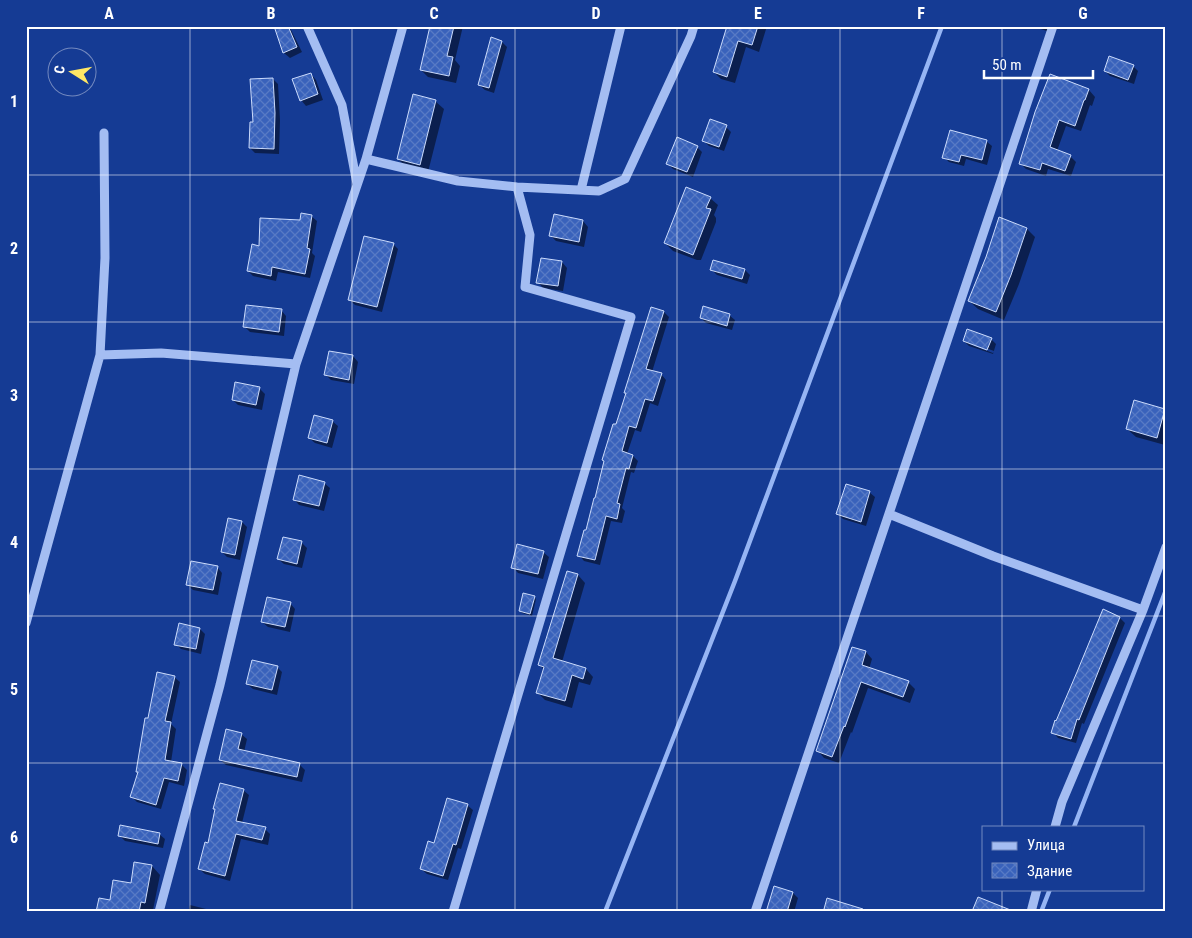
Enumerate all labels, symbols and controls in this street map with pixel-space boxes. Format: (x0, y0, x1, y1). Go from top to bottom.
text: A (104, 4, 114, 23)
text: B (267, 4, 276, 23)
text: C (429, 4, 439, 23)
text: D (591, 4, 601, 23)
text: E (754, 4, 762, 23)
text: F (917, 4, 925, 23)
text: G (1078, 4, 1088, 23)
north arrow (48, 48, 98, 98)
scale bar (984, 48, 1093, 80)
text: 50 m (992, 56, 1022, 74)
text: С (51, 64, 68, 75)
text: 1 (10, 92, 18, 111)
text: 2 (10, 239, 18, 258)
text: 3 (10, 386, 18, 405)
text: 4 (10, 533, 18, 552)
text: 5 (10, 680, 18, 699)
legend (982, 826, 1144, 890)
text: 6 (10, 828, 18, 847)
text: Улица (1027, 836, 1065, 854)
text: Здание (1027, 862, 1072, 880)

